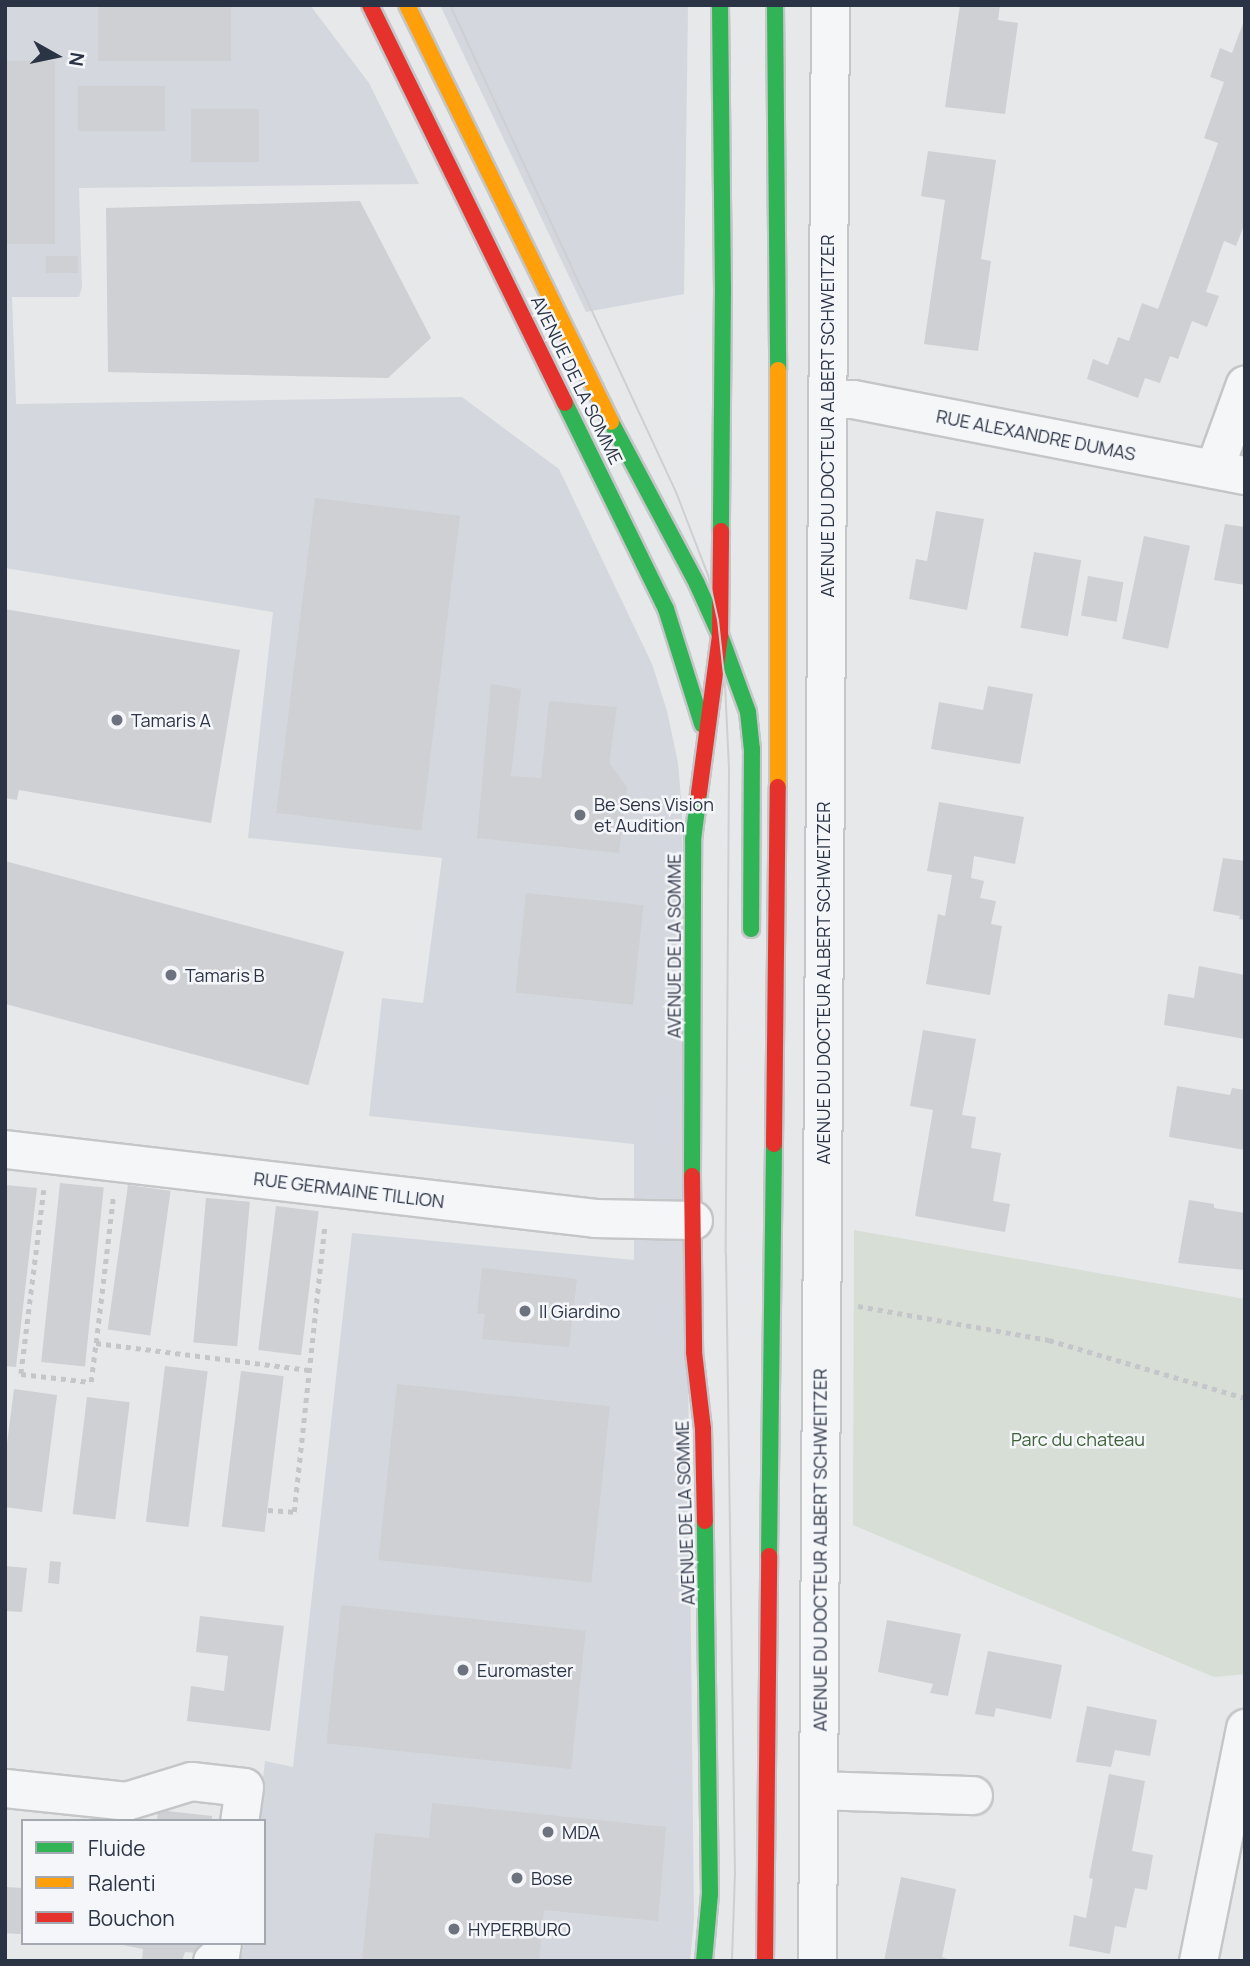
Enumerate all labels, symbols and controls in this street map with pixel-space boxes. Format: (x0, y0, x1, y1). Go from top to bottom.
north arrow (21, 21, 91, 91)
text: N (63, 51, 91, 68)
street label: AVENUE DU DOCTEUR ALBERT SCHWEITZER (816, 234, 838, 598)
street label: AVENUE DE LA SOMME (527, 292, 627, 468)
street label: RUE ALEXANDRE DUMAS (934, 405, 1138, 465)
place label: Tamaris A (131, 709, 211, 731)
marker: Tamaris A (109, 712, 125, 728)
place label: Be Sens Vision et Audition (594, 794, 714, 836)
street label: AVENUE DU DOCTEUR ALBERT SCHWEITZER (812, 801, 834, 1165)
marker: Be Sens Vision et Audition (572, 807, 588, 823)
street label: AVENUE DE LA SOMME (663, 854, 685, 1038)
place label: Tamaris B (185, 964, 265, 986)
marker: Tamaris B (163, 967, 179, 983)
street label: RUE GERMAINE TILLION (252, 1168, 446, 1212)
place label: Il Giardino (539, 1300, 620, 1322)
marker: Il Giardino (517, 1303, 533, 1319)
street label: AVENUE DU DOCTEUR ALBERT SCHWEITZER (809, 1368, 831, 1732)
street label: AVENUE DE LA SOMME (671, 1420, 699, 1606)
park label: Parc du chateau (1011, 1428, 1145, 1450)
place label: Euromaster (477, 1659, 573, 1681)
marker: Euromaster (455, 1662, 471, 1678)
legend (21, 1819, 266, 1945)
place label: MDA (562, 1821, 600, 1843)
marker: MDA (540, 1824, 556, 1840)
text: Fluide (88, 1834, 146, 1862)
place label: Bose (531, 1867, 573, 1889)
text: Ralenti (88, 1869, 156, 1897)
marker: Bose (509, 1870, 525, 1886)
text: Bouchon (88, 1904, 175, 1932)
place label: HYPERBURO (468, 1918, 571, 1940)
marker: HYPERBURO (446, 1921, 462, 1937)

